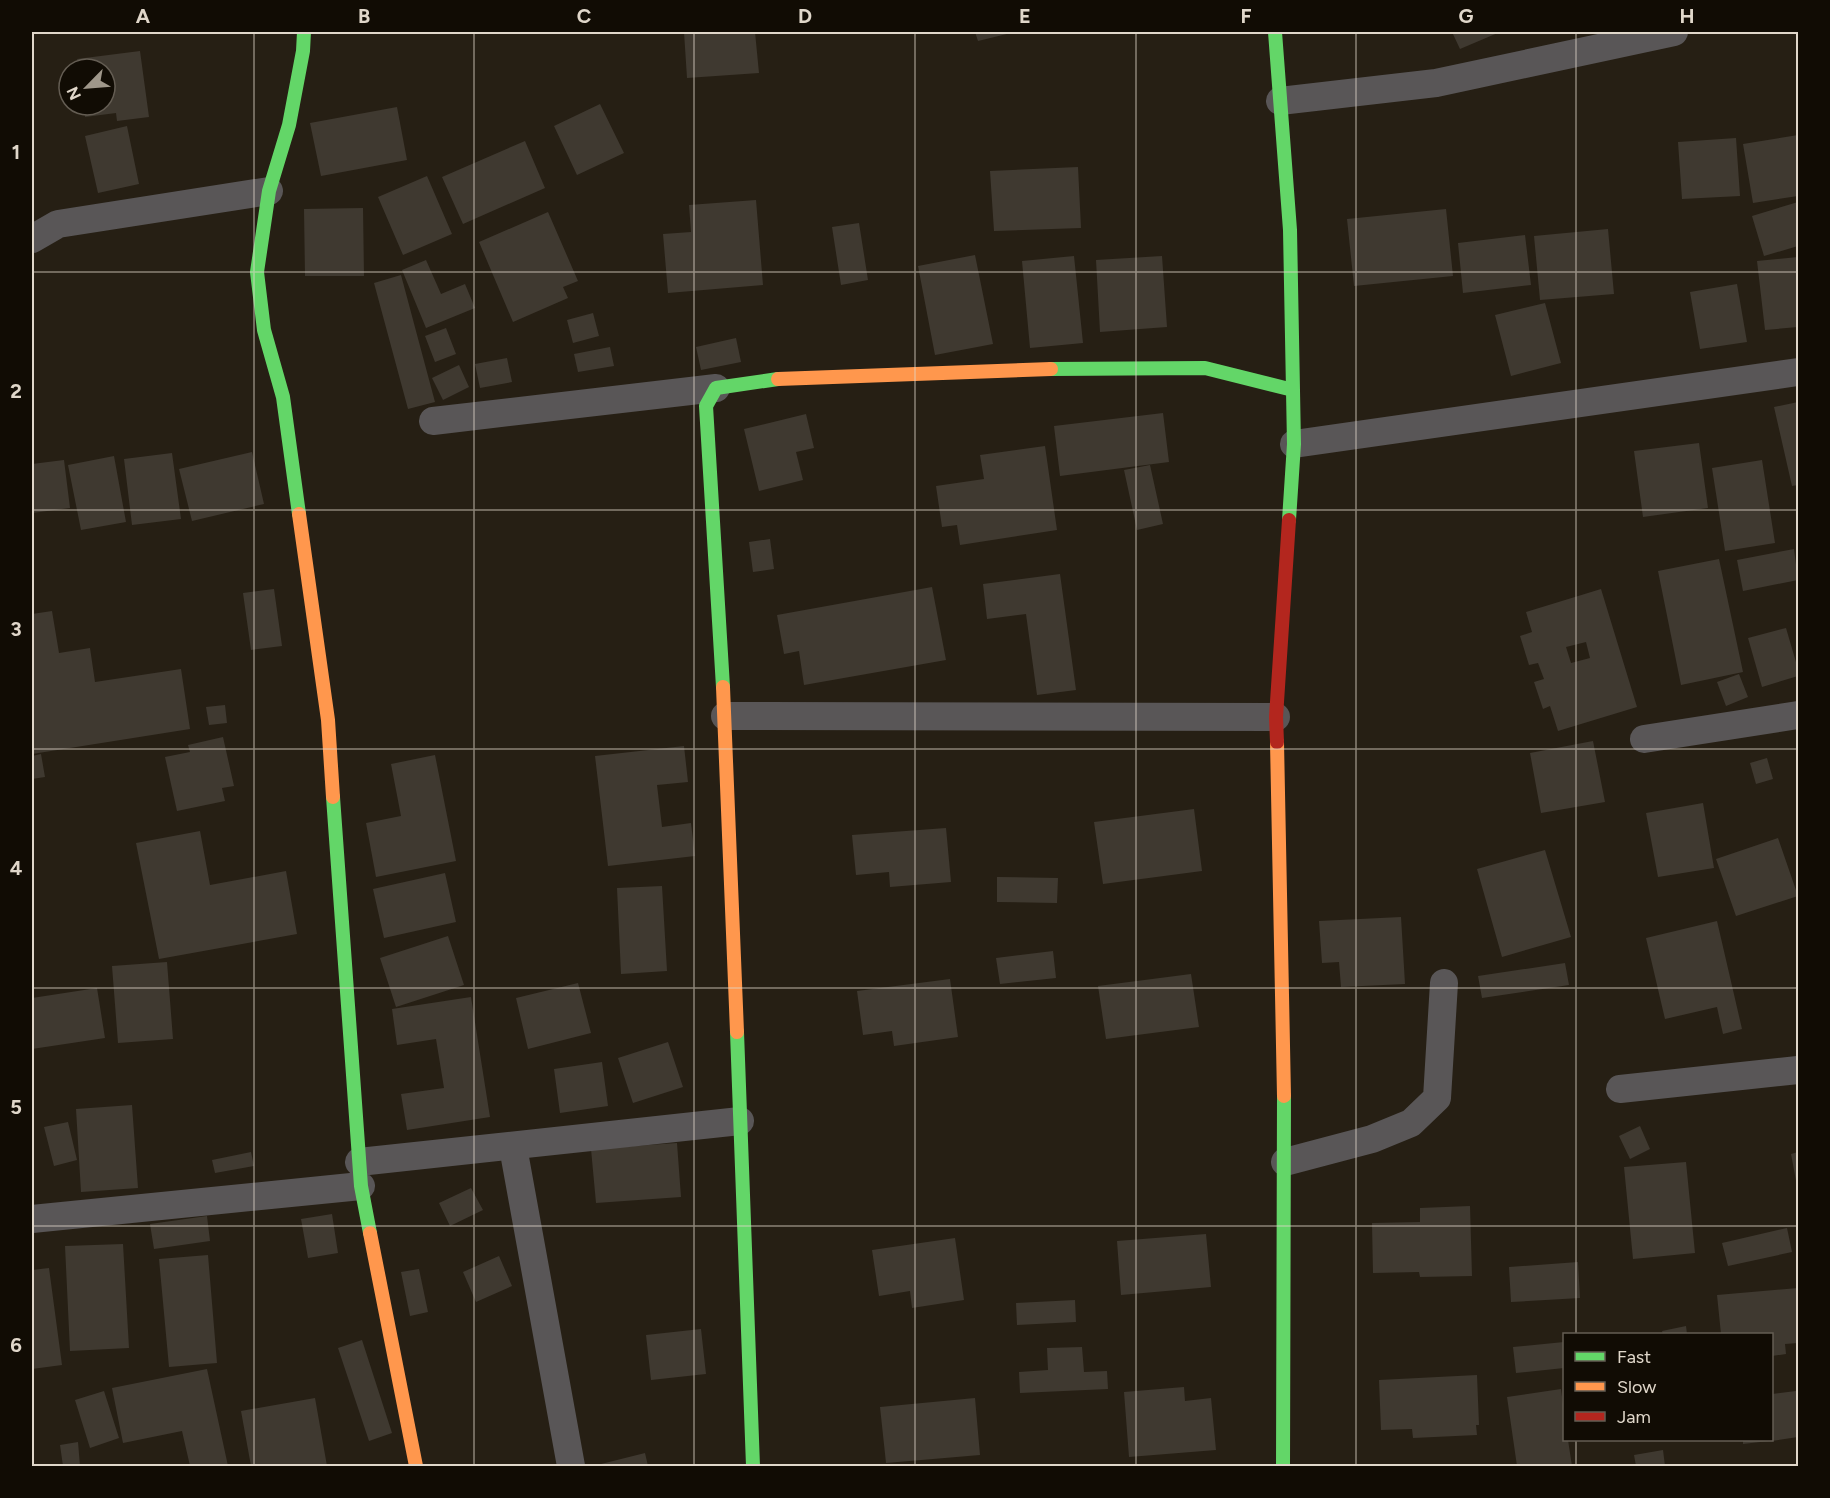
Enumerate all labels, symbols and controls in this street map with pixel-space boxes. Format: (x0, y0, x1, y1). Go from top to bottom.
text: A (136, 4, 151, 28)
text: B (358, 4, 370, 28)
text: C (577, 4, 591, 28)
text: D (798, 4, 812, 28)
text: E (1019, 4, 1031, 28)
text: F (1240, 4, 1252, 28)
text: G (1459, 4, 1474, 28)
text: H (1680, 4, 1695, 28)
north arrow (57, 57, 117, 117)
text: N (63, 84, 85, 103)
text: 1 (12, 140, 20, 164)
text: 2 (10, 379, 22, 403)
text: 3 (10, 617, 22, 641)
text: 4 (10, 856, 23, 880)
text: 5 (10, 1095, 22, 1119)
text: 6 (10, 1333, 22, 1357)
legend (1563, 1333, 1773, 1441)
text: Fast (1617, 1346, 1651, 1368)
text: Slow (1617, 1376, 1656, 1398)
text: Jam (1617, 1406, 1651, 1428)

